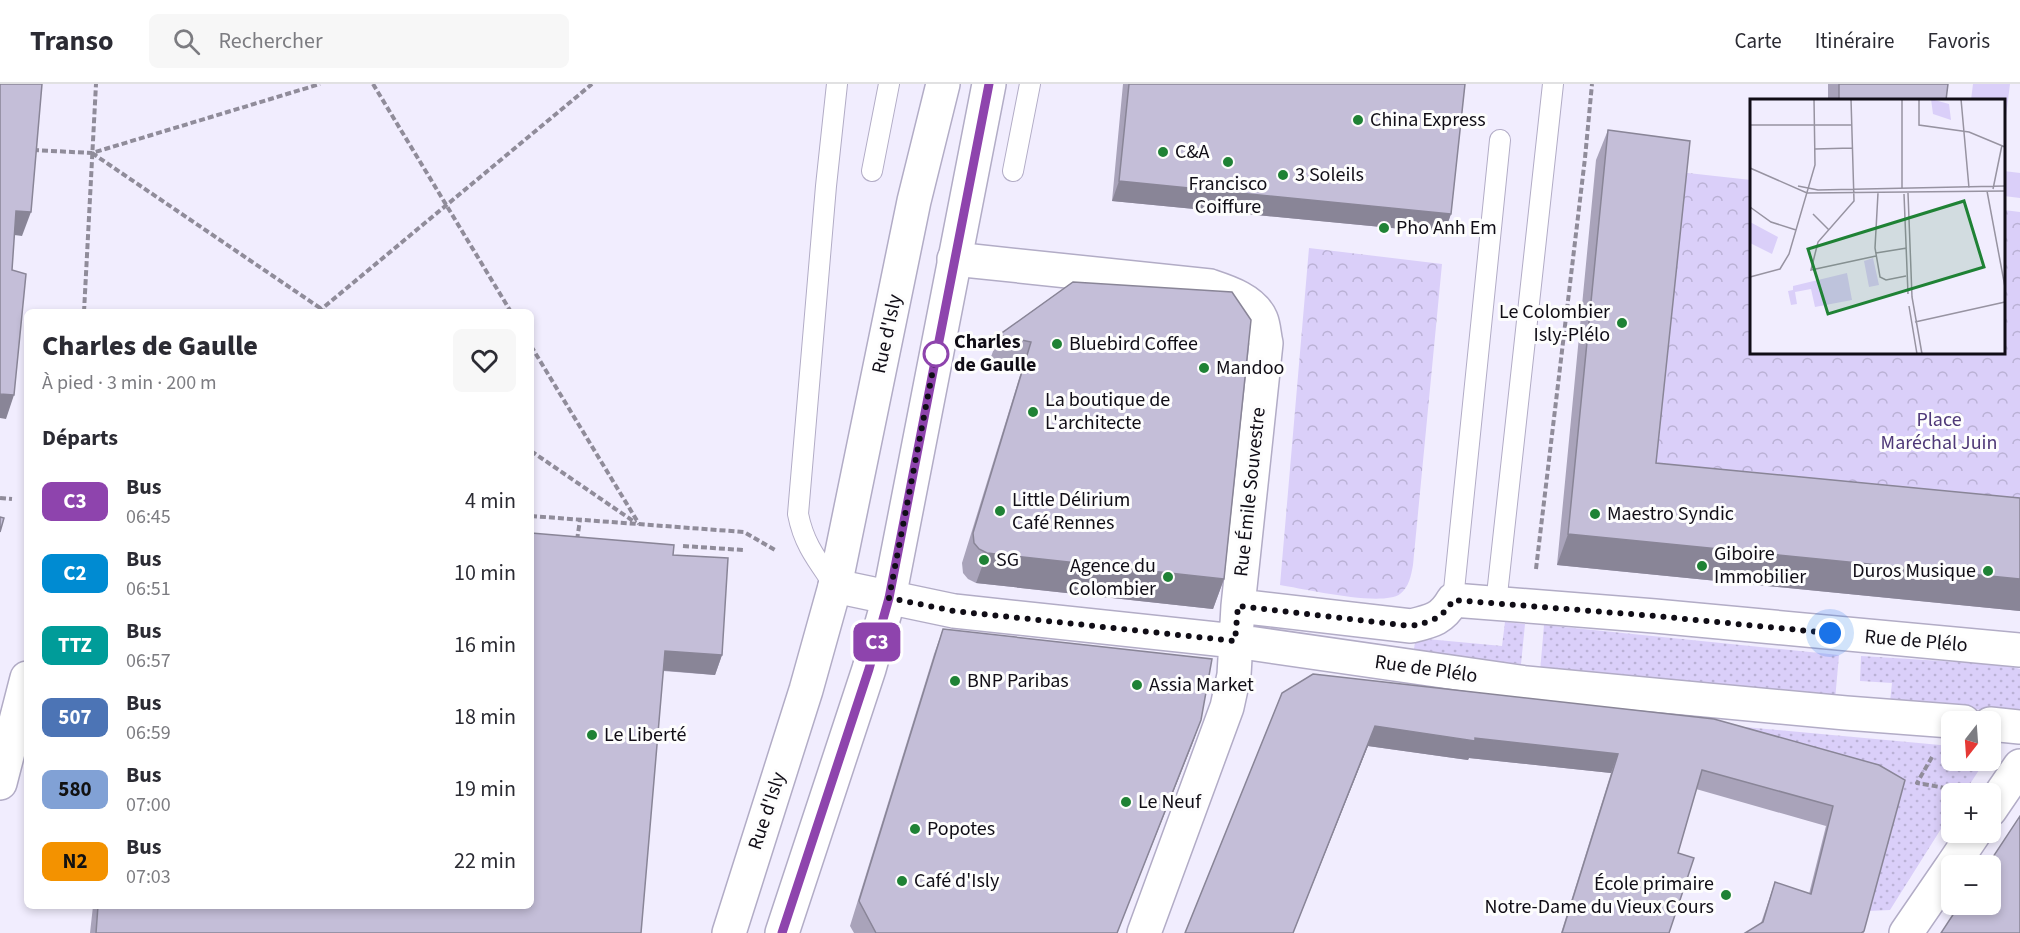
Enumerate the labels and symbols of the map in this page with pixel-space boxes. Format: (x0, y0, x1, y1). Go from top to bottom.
inset map (1750, 99, 2005, 354)
place label: China Express (1370, 106, 1486, 134)
marker: China Express (1351, 113, 1365, 127)
place label: C&A (1175, 138, 1210, 166)
marker: C&A (1156, 145, 1170, 159)
marker: Francisco Coiffure (1221, 155, 1235, 169)
place label: 3 Soleils (1295, 161, 1364, 189)
marker: 3 Soleils (1276, 168, 1290, 182)
place label: Francisco Coiffure (1189, 170, 1267, 221)
place label: Pho Anh Em (1396, 214, 1497, 242)
marker: Pho Anh Em (1377, 221, 1391, 235)
street label: Rue d'Isly (865, 291, 909, 376)
place label: Le Colombier Isly-Plélo (1499, 298, 1610, 349)
marker: Le Colombier Isly-Plélo (1615, 316, 1629, 330)
place label: Charles de Gaulle (954, 328, 1036, 379)
place label: Bluebird Coffee (1069, 330, 1198, 358)
marker: Bluebird Coffee (1050, 337, 1064, 351)
marker: Charles de Gaulle (923, 341, 949, 367)
place label: Mandoo (1216, 354, 1284, 382)
marker: Mandoo (1197, 361, 1211, 375)
place label: La boutique de L'architecte (1045, 386, 1170, 437)
marker: La boutique de L'architecte (1026, 405, 1040, 419)
street label: Rue Émile Souvestre (1227, 406, 1273, 578)
park label: Place Maréchal Juin (1881, 406, 1997, 457)
place label: Little Délirium Café Rennes (1012, 486, 1130, 537)
place label: Maestro Syndic (1607, 500, 1734, 528)
marker: Little Délirium Café Rennes (993, 504, 1007, 518)
marker: Maestro Syndic (1588, 507, 1602, 521)
place label: Giboire Immobilier (1714, 540, 1806, 591)
place label: SG (996, 546, 1019, 574)
place label: Agence du Colombier (1068, 552, 1156, 603)
marker: SG (977, 553, 991, 567)
place label: Duros Musique (1852, 557, 1976, 585)
marker: Giboire Immobilier (1695, 559, 1709, 573)
marker: Duros Musique (1981, 564, 1995, 578)
marker: Agence du Colombier (1161, 570, 1175, 584)
your location (1815, 618, 1845, 648)
line badge: C3 (850, 622, 904, 662)
street label: Rue de Plélo (1863, 623, 1969, 659)
street label: Rue de Plélo (1373, 648, 1479, 690)
place label: BNP Paribas (967, 667, 1069, 695)
place label: Assia Market (1149, 671, 1254, 699)
marker: BNP Paribas (948, 674, 962, 688)
marker: Assia Market (1130, 678, 1144, 692)
north arrow (1941, 711, 2001, 771)
place label: Le Liberté (604, 721, 686, 749)
marker: Le Liberté (585, 728, 599, 742)
street label: Rue d'Isly (741, 768, 793, 854)
place label: Le Neuf (1138, 788, 1202, 816)
marker: Le Neuf (1119, 795, 1133, 809)
place label: Popotes (927, 815, 995, 843)
marker: Popotes (908, 822, 922, 836)
place label: Café d'Isly (914, 867, 1000, 895)
place label: École primaire Notre-Dame du Vieux Cours (1485, 870, 1714, 921)
marker: Café d'Isly (895, 874, 909, 888)
marker: École primaire Notre-Dame du Vieux Cours (1719, 888, 1733, 902)

